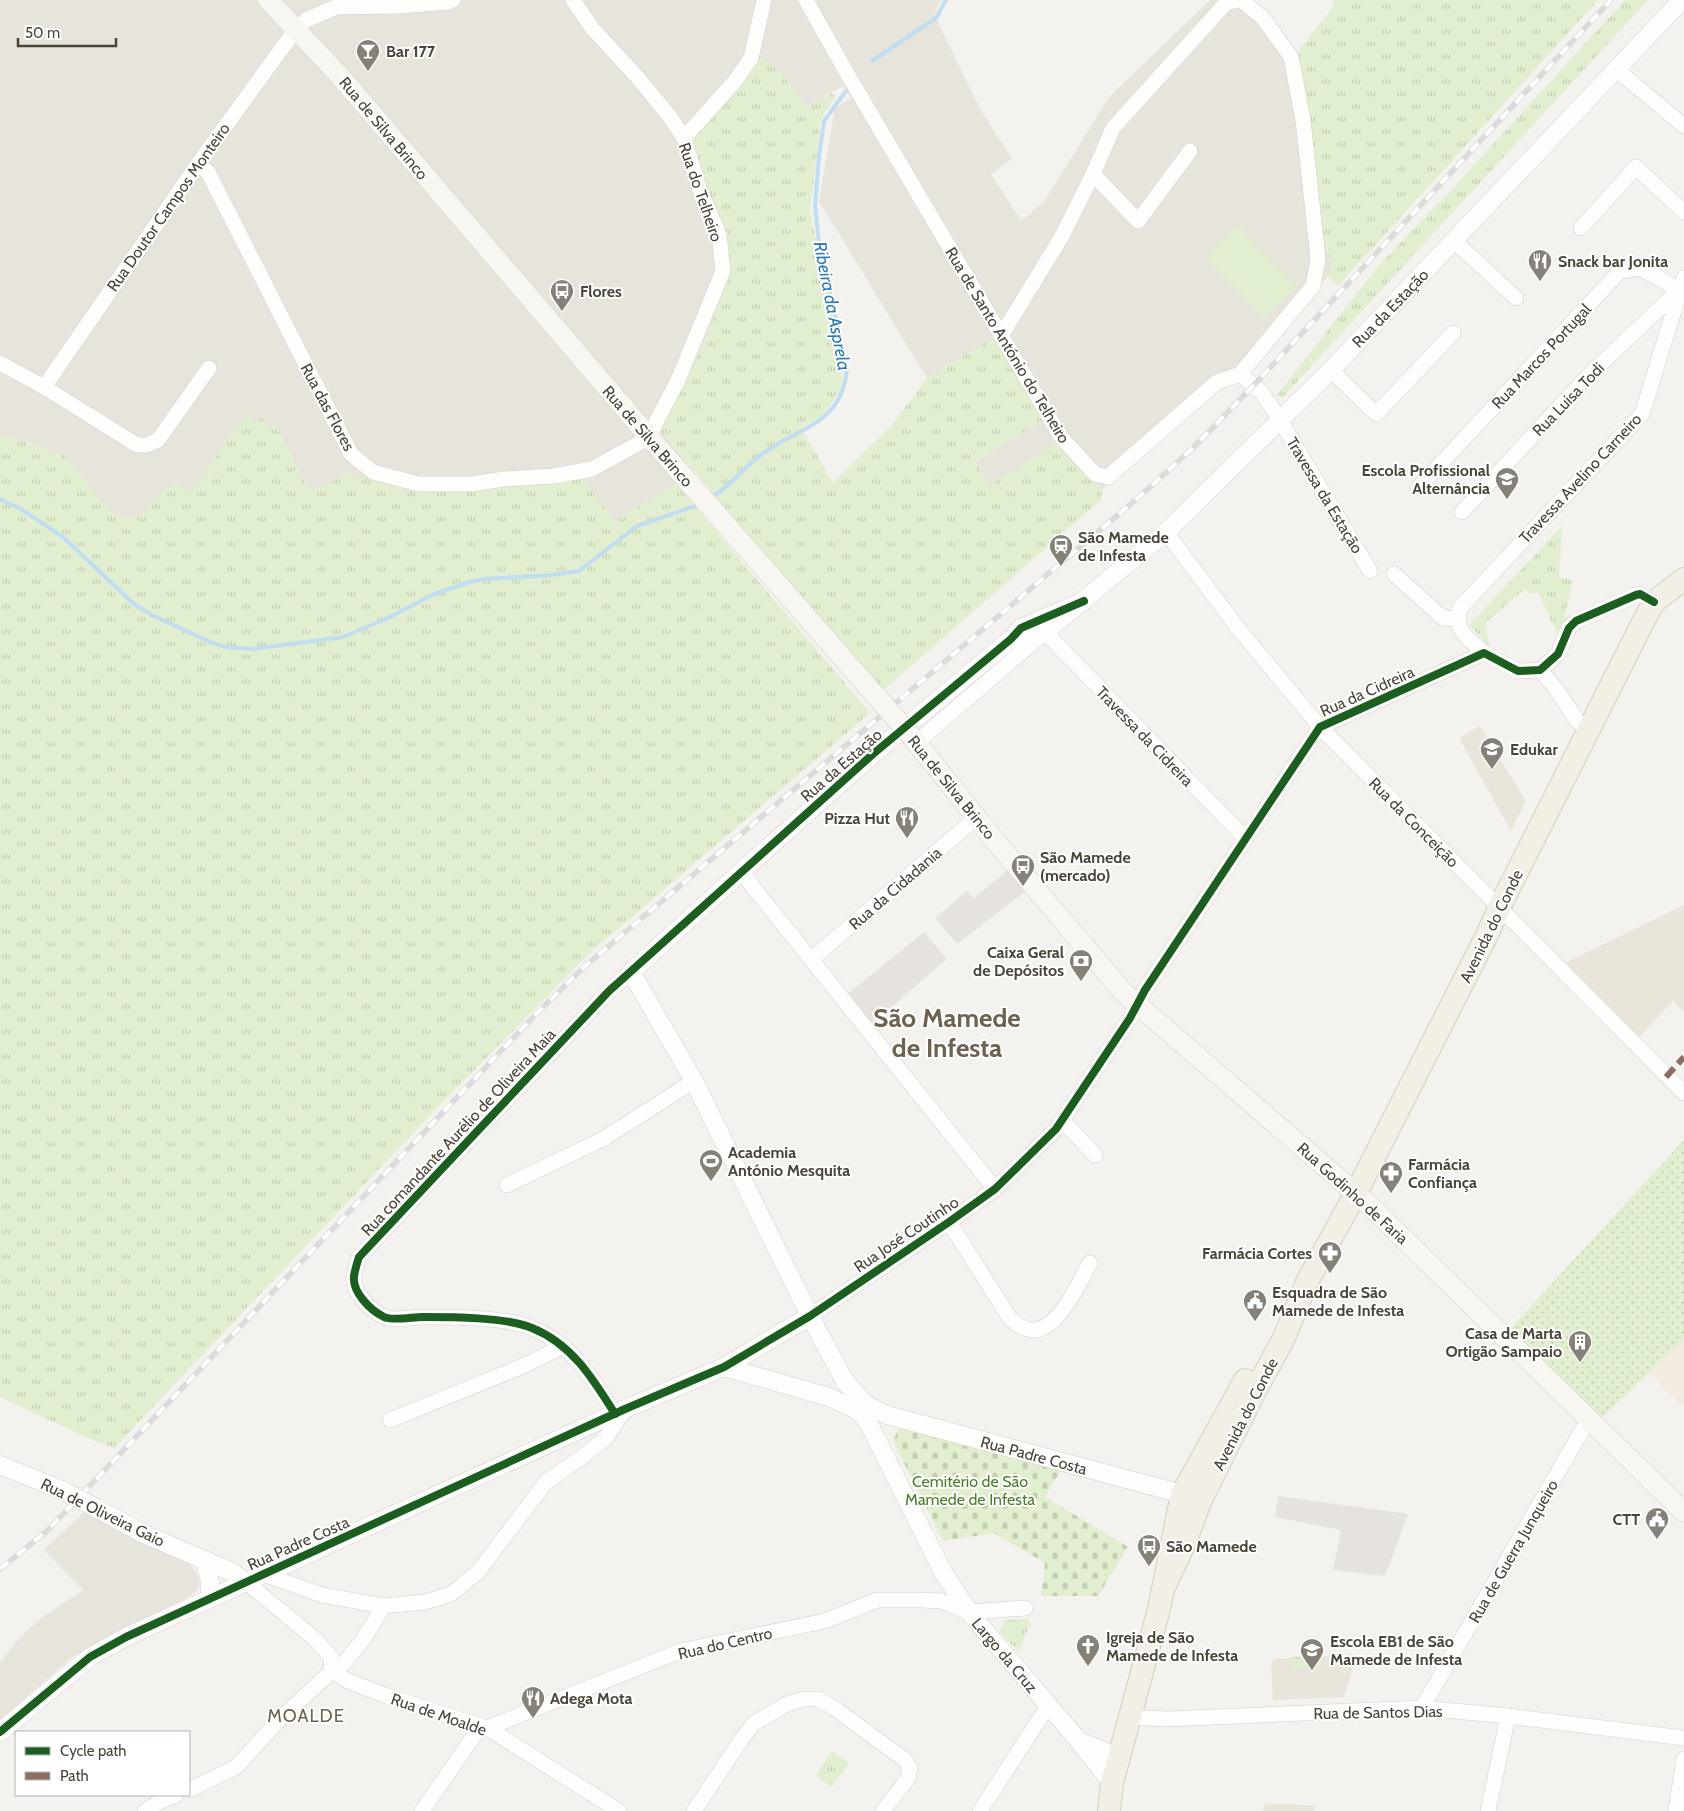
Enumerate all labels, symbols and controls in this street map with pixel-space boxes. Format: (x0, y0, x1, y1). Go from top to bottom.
scale bar (18, 15, 115, 47)
text: 50 m (25, 24, 60, 42)
bar icon: Bar 177 (355, 38, 381, 72)
place label: Bar 177 (386, 42, 436, 61)
street label: Rua de Silva Brinco (335, 73, 432, 184)
street label: Rua Doutor Campos Monteiro (103, 119, 234, 295)
street label: Rua do Telheiro (675, 140, 726, 244)
water label: Ribeira da Asprela (809, 240, 855, 372)
street label: Rua de Santo António do Telheiro (941, 244, 1074, 447)
restaurant icon: Snack bar Jonita (1527, 248, 1553, 282)
place label: Snack bar Jonita (1558, 252, 1668, 271)
street label: Rua da Estação (1348, 265, 1433, 351)
bus stop icon: Flores (549, 278, 575, 312)
place label: Flores (580, 282, 622, 301)
street label: Rua Marcos Portugal (1488, 300, 1595, 413)
street label: Rua Luisa Todi (1529, 359, 1608, 440)
street label: Rua das Flores (297, 360, 359, 455)
street label: Rua de Silva Brinco (598, 382, 697, 491)
street label: Travessa Avelino Carneiro (1515, 409, 1646, 547)
street label: Travessa da Estação (1282, 434, 1367, 557)
place label: Escola Profissional Alternância (1361, 461, 1490, 498)
school or university icon: Escola Profissional Alternância (1494, 466, 1520, 500)
place label: São Mamede de Infesta (1078, 528, 1169, 565)
station icon: São Mamede de Infesta (1048, 533, 1074, 567)
street label: Rua da Cidreira (1317, 662, 1417, 721)
street label: Travessa da Cidreira (1092, 682, 1197, 791)
street label: Rua da Estação (797, 725, 886, 806)
street label: Rua de Silva Brinco (904, 732, 999, 843)
school or university icon: Edukar (1479, 736, 1505, 770)
place label: Edukar (1510, 740, 1559, 759)
street label: Rua da Conceição (1365, 774, 1463, 871)
restaurant icon: Pizza Hut (894, 805, 920, 839)
place label: Pizza Hut (824, 809, 890, 828)
street label: Rua da Cidadania (845, 843, 946, 934)
place label: São Mamede (mercado) (1040, 848, 1131, 885)
bus stop icon: São Mamede (mercado) (1010, 853, 1036, 887)
street label: Avenida do Conde (1456, 867, 1527, 986)
place label: Caixa Geral de Depósitos (973, 943, 1064, 980)
bank icon: Caixa Geral de Depósitos (1068, 948, 1094, 982)
district label: São Mamede de Infesta (873, 1002, 1021, 1064)
street label: Rua comandante Aurélio de Oliveira Maia (357, 1025, 560, 1240)
street label: Rua Godinho de Faria (1293, 1139, 1412, 1248)
place label: Academia António Mesquita (728, 1143, 850, 1180)
sports icon: Academia António Mesquita (698, 1148, 724, 1182)
place label: Farmácia Confiança (1408, 1155, 1477, 1192)
pharmacy icon: Farmácia Confiança (1378, 1160, 1404, 1194)
street label: Rua José Coutinho (850, 1192, 962, 1276)
pharmacy icon: Farmácia Cortes (1317, 1240, 1343, 1274)
place label: Farmácia Cortes (1202, 1244, 1312, 1263)
place label: Esquadra de São Mamede de Infesta (1272, 1283, 1404, 1320)
public building icon: Esquadra de São Mamede de Infesta (1242, 1288, 1268, 1322)
place label: Casa de Marta Ortigão Sampaio (1445, 1324, 1562, 1361)
building icon: Casa de Marta Ortigão Sampaio (1567, 1329, 1593, 1363)
street label: Avenida do Conde (1209, 1355, 1282, 1474)
street label: Rua Padre Costa (979, 1432, 1089, 1479)
park label: Cemitério de São Mamede de Infesta (905, 1472, 1035, 1509)
street label: Rua de Oliveira Gaio (38, 1474, 168, 1551)
street label: Rua de Guerra Junqueiro (1465, 1476, 1562, 1626)
public building icon: CTT (1644, 1506, 1670, 1540)
place label: CTT (1612, 1510, 1640, 1529)
street label: Rua Padre Costa (244, 1512, 352, 1574)
bus stop icon: São Mamede (1136, 1533, 1162, 1567)
place label: São Mamede (1166, 1537, 1257, 1556)
street label: Largo da Cruz (968, 1614, 1042, 1697)
street label: Rua do Centro (676, 1623, 774, 1664)
place label: Igreja de São Mamede de Infesta (1106, 1628, 1238, 1665)
place label: Escola EB1 de São Mamede de Infesta (1330, 1632, 1462, 1669)
church icon: Igreja de São Mamede de Infesta (1075, 1633, 1101, 1667)
school or university icon: Escola EB1 de São Mamede de Infesta (1299, 1637, 1325, 1671)
restaurant icon: Adega Mota (520, 1685, 546, 1719)
street label: Rua de Moalde (389, 1689, 489, 1740)
place label: Adega Mota (550, 1689, 632, 1708)
street label: Rua de Santos Dias (1313, 1702, 1443, 1723)
district label: MOALDE (267, 1705, 345, 1727)
legend (15, 1731, 190, 1796)
text: Cycle path (60, 1742, 126, 1760)
text: Path (60, 1767, 89, 1785)

